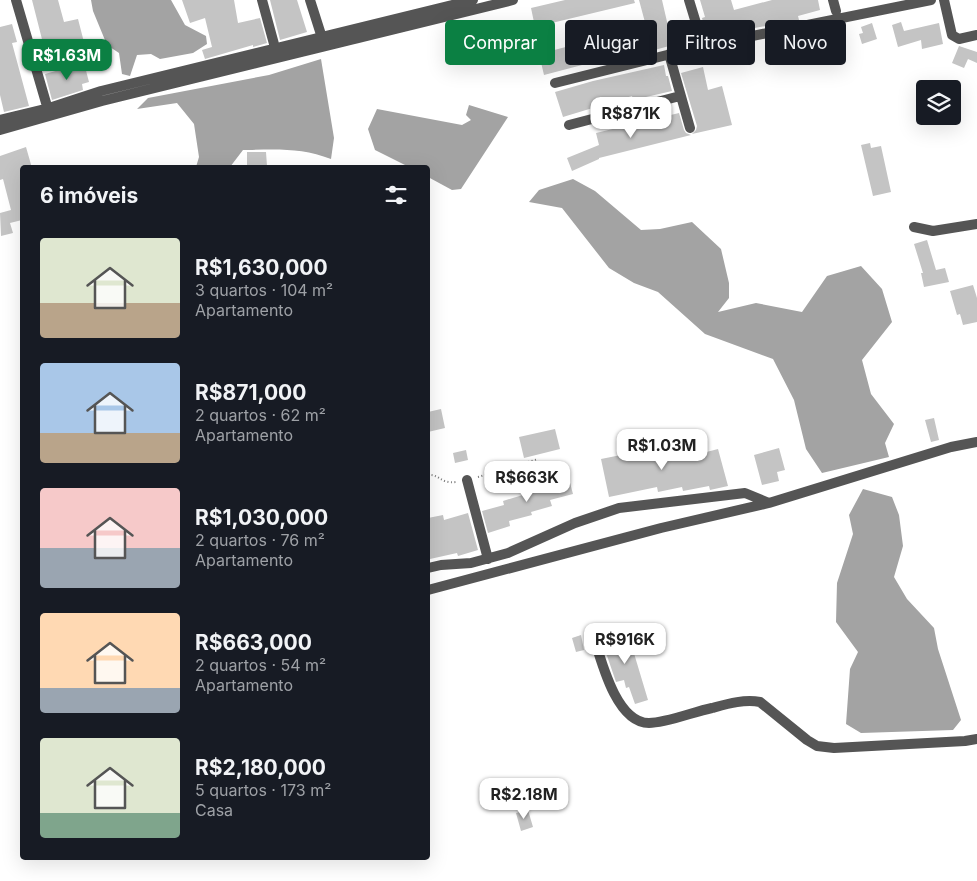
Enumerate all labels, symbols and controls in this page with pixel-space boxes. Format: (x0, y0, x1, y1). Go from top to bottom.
chip: Comprar (445, 20, 555, 65)
chip: Alugar (565, 20, 657, 65)
chip: Filtros (667, 20, 755, 65)
chip: Novo (765, 20, 846, 65)
pin: R$1.63M (21, 38, 113, 81)
text: R$1.63M (33, 45, 101, 65)
map controls (916, 80, 961, 125)
button: layers (916, 80, 961, 125)
pin: R$871K (590, 96, 672, 139)
text: R$871K (601, 103, 661, 123)
icon: filters (382, 181, 410, 209)
text: 6 imóveis (40, 183, 138, 208)
text: R$1,630,000 (195, 255, 328, 280)
icon: home (80, 258, 140, 318)
text: 3 quartos · 104 m² (195, 280, 333, 300)
text: Apartamento (195, 300, 293, 320)
text: R$871,000 (195, 380, 306, 405)
icon: home (80, 383, 140, 443)
text: 2 quartos · 62 m² (195, 405, 326, 425)
text: Apartamento (195, 425, 293, 445)
pin: R$1.03M (616, 428, 708, 471)
text: R$1.03M (628, 435, 696, 455)
pin: R$663K (486, 460, 568, 503)
text: R$663K (495, 467, 559, 487)
text: R$1,030,000 (195, 505, 328, 530)
icon: home (80, 508, 140, 568)
text: 2 quartos · 76 m² (195, 530, 325, 550)
text: Apartamento (195, 550, 293, 570)
pin: R$916K (584, 622, 666, 665)
text: R$916K (595, 629, 655, 649)
text: R$663,000 (195, 630, 312, 655)
icon: home (80, 633, 140, 693)
text: 2 quartos · 54 m² (195, 655, 326, 675)
text: Apartamento (195, 675, 293, 695)
text: R$2,180,000 (195, 755, 326, 780)
icon: home (80, 758, 140, 818)
pin: R$2.18M (478, 778, 570, 820)
text: 5 quartos · 173 m² (195, 780, 331, 800)
text: R$2.18M (490, 784, 558, 804)
text: Casa (195, 800, 233, 820)

